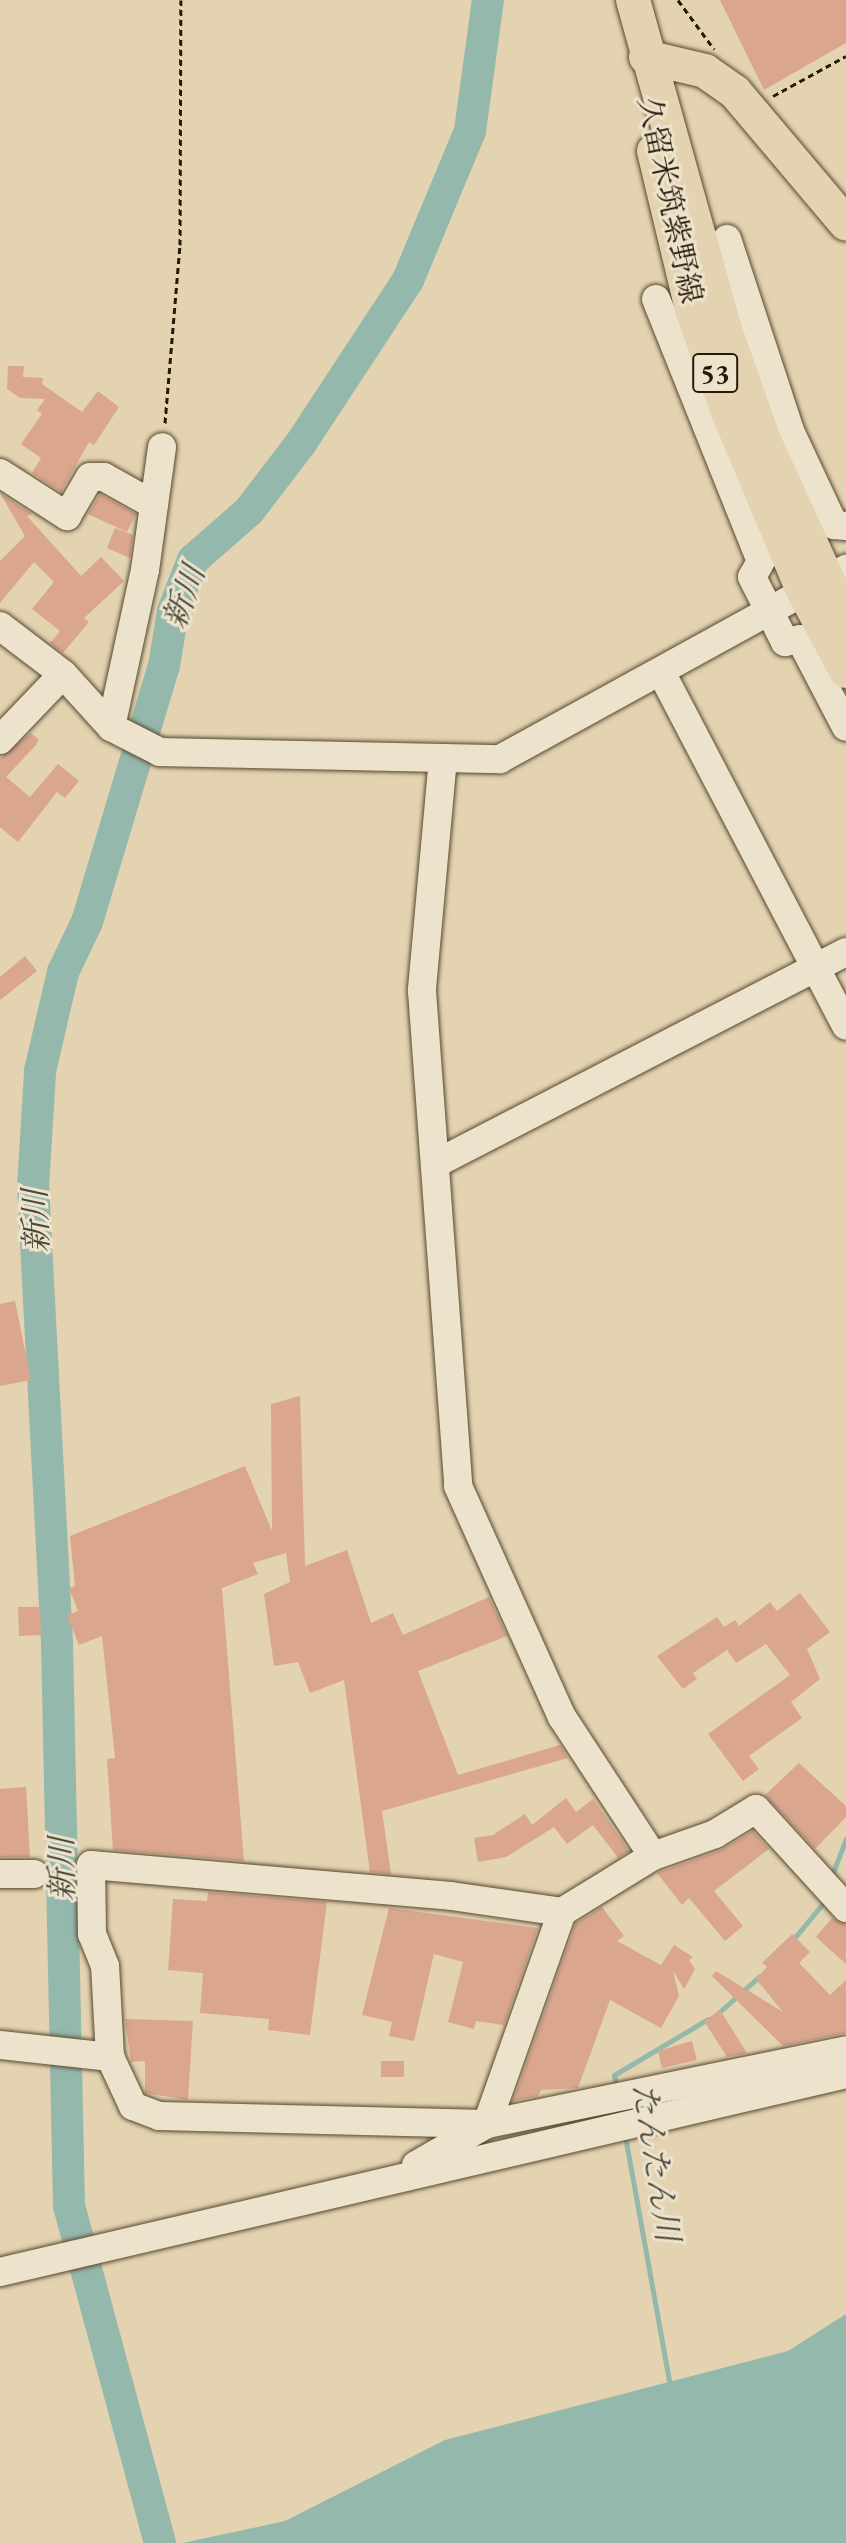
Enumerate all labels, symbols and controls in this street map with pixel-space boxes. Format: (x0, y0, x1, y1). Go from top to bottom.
street label: 久留米筑紫野線 (631, 94, 709, 306)
road number: 53 (691, 349, 739, 397)
water label: 新川 (155, 560, 213, 634)
water label: 新川 (16, 1188, 56, 1254)
water label: 新川 (42, 1837, 82, 1901)
water label: たんたん川 (625, 2080, 687, 2244)

